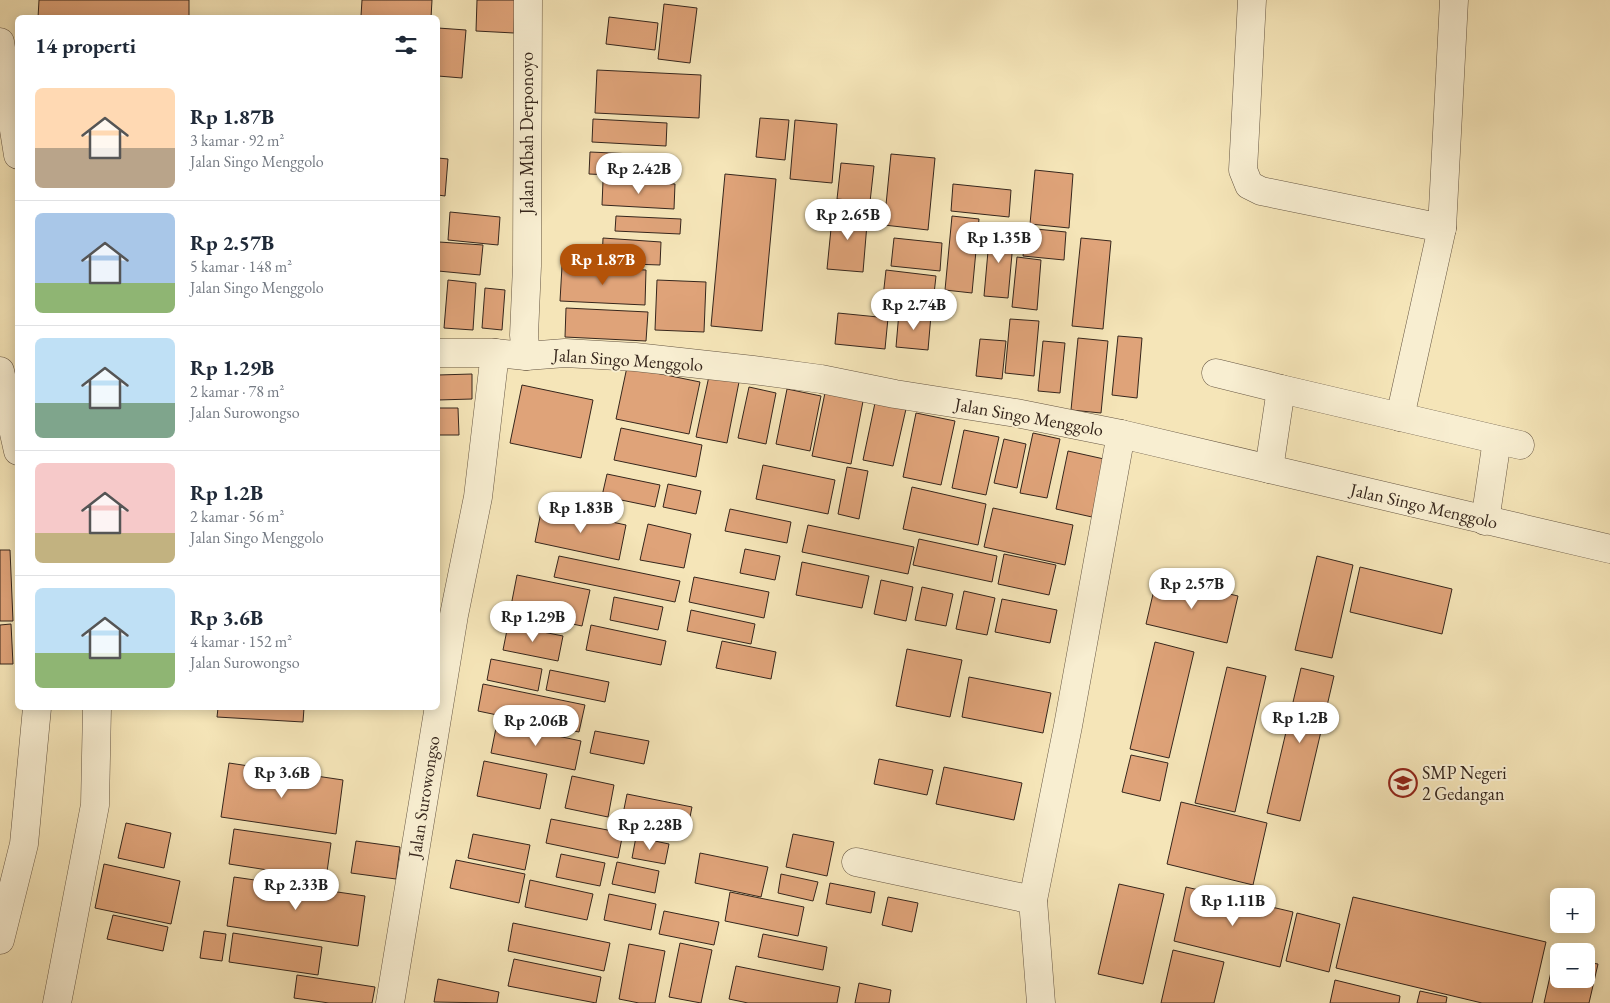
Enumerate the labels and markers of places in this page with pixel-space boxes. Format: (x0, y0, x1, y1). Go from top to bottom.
pin: Rp 2.42B (587, 152, 691, 195)
pin: Rp 2.65B (796, 198, 900, 241)
pin: Rp 1.35B (947, 222, 1051, 264)
pin: Rp 1.87B (551, 244, 655, 286)
pin: Rp 2.74B (862, 288, 966, 331)
pin: Rp 1.83B (529, 492, 633, 534)
pin: Rp 2.57B (1140, 568, 1244, 610)
pin: Rp 1.29B (481, 600, 585, 643)
pin: Rp 1.2B (1254, 702, 1346, 744)
pin: Rp 2.06B (484, 704, 588, 747)
pin: Rp 3.6B (236, 756, 328, 799)
place label: SMP Negeri 2 Gedangan (1422, 761, 1507, 805)
school or university icon: SMP Negeri 2 Gedangan (1388, 768, 1418, 798)
pin: Rp 2.28B (598, 808, 702, 851)
pin: Rp 2.33B (244, 868, 348, 911)
pin: Rp 1.11B (1181, 884, 1285, 927)

